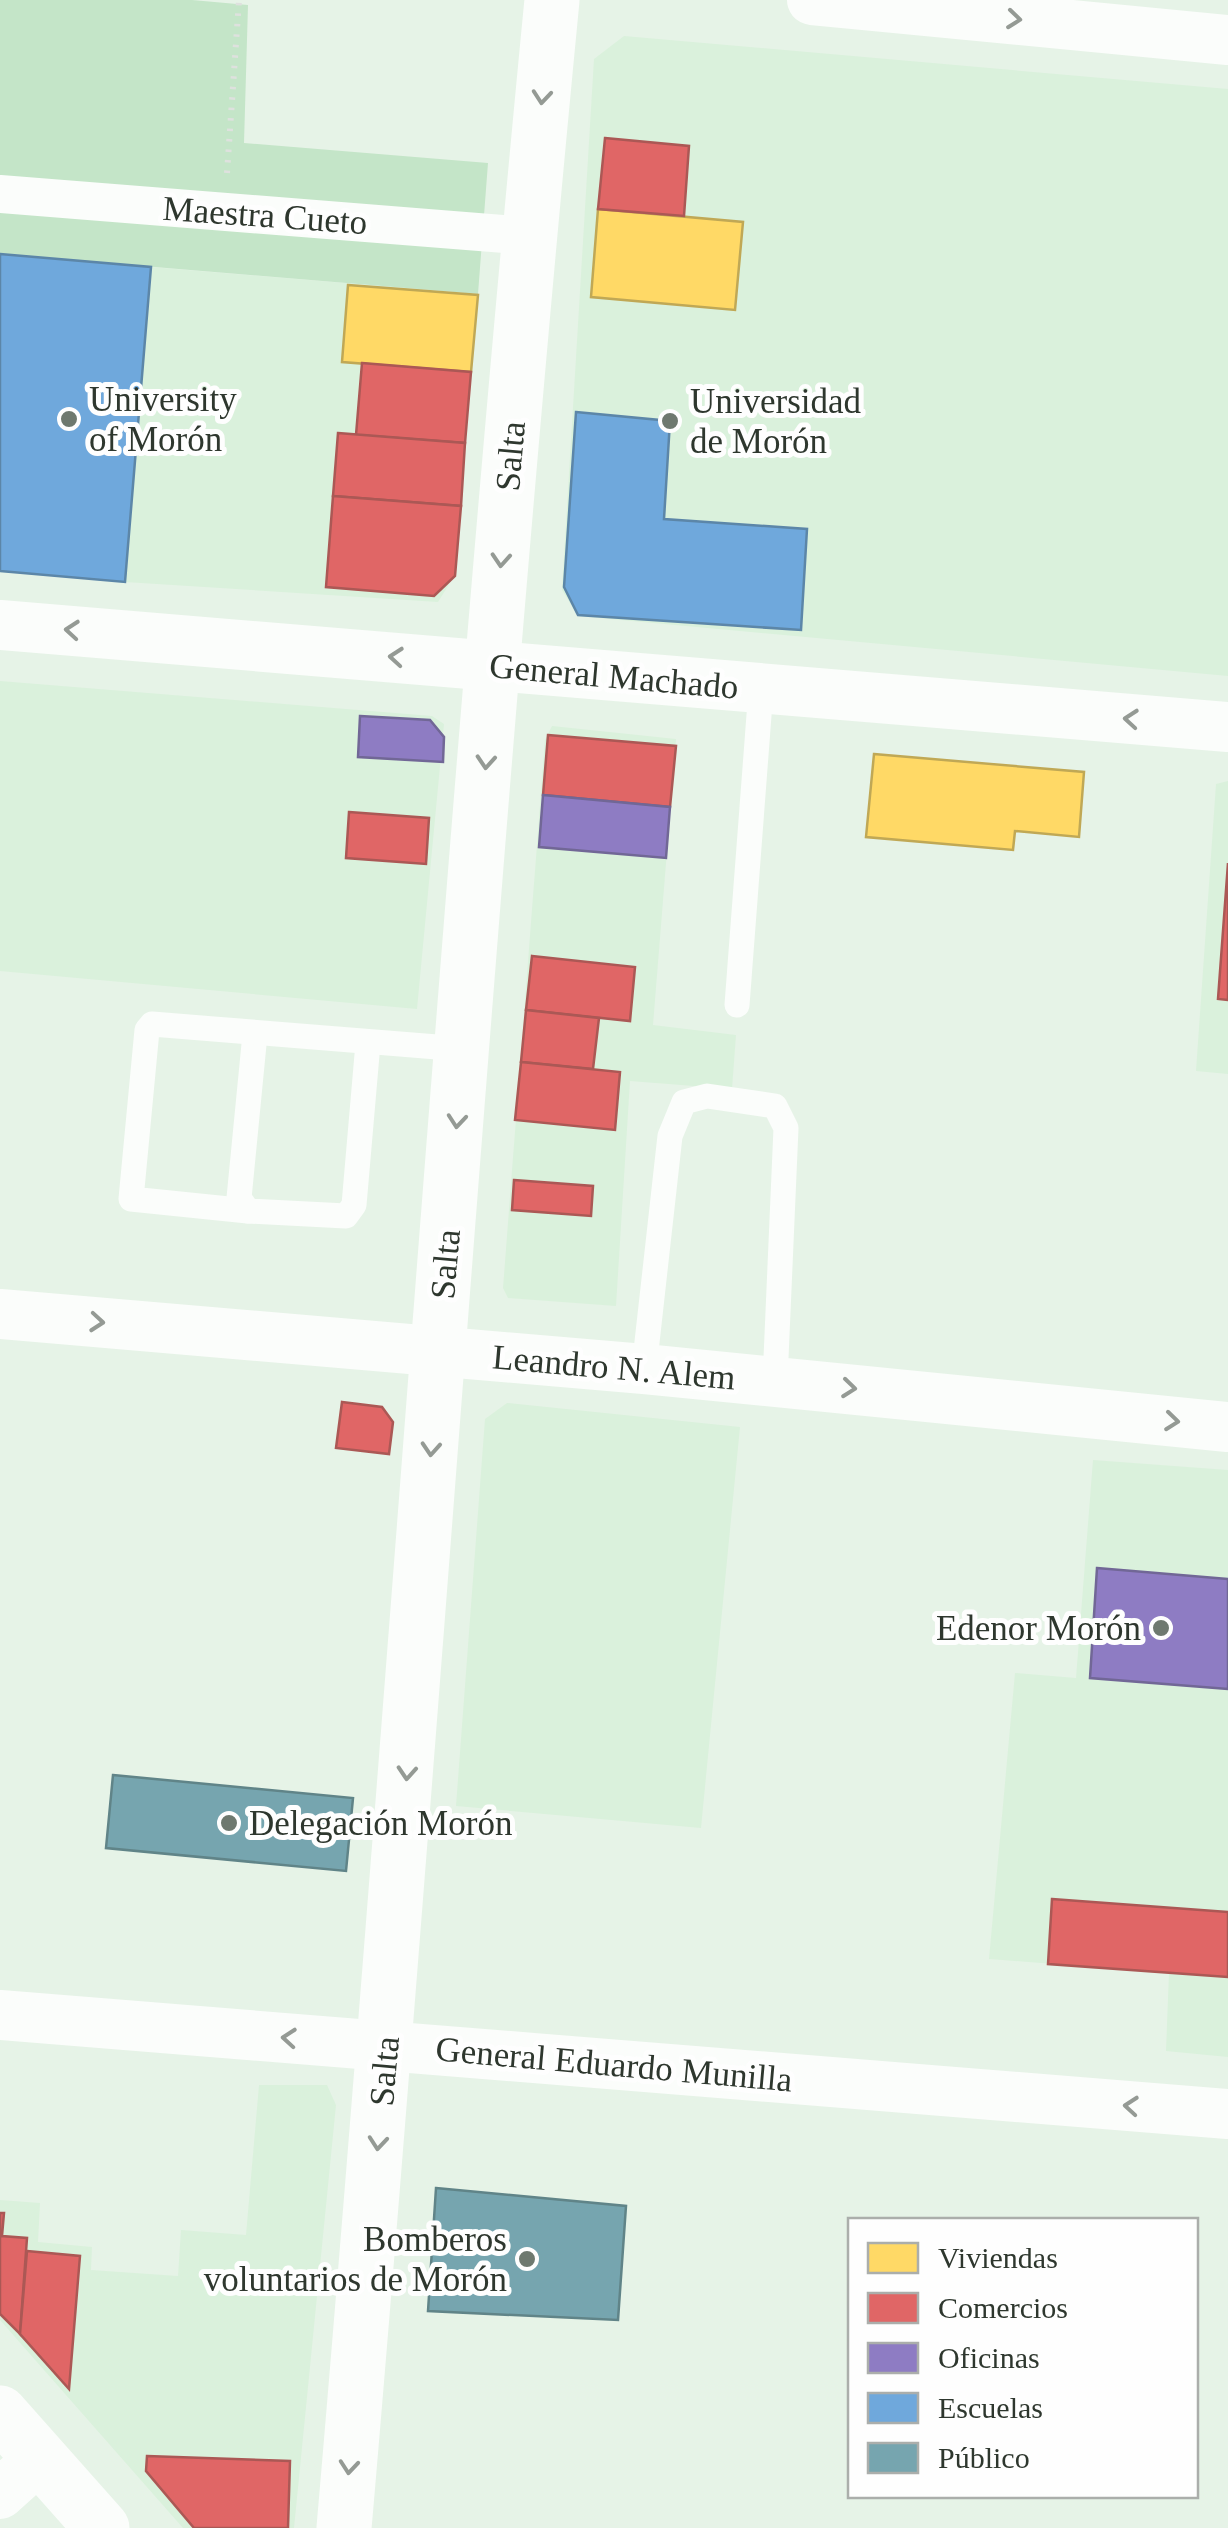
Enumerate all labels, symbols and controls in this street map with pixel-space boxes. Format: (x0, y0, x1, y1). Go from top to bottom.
one-way arrow (1006, 8, 1022, 30)
one-way arrow (532, 89, 554, 105)
street label: Maestra Cueto (161, 189, 369, 242)
place label: University of Morón (89, 380, 237, 459)
place label: Universidad de Morón (690, 382, 862, 461)
marker: University of Morón (58, 408, 80, 430)
marker: Universidad de Morón (659, 410, 681, 432)
street label: Salta (488, 419, 533, 493)
one-way arrow (491, 553, 512, 569)
one-way arrow (64, 620, 80, 642)
one-way arrow (388, 646, 404, 668)
street label: General Machado (488, 646, 740, 707)
one-way arrow (1122, 709, 1138, 731)
one-way arrow (476, 754, 497, 770)
one-way arrow (446, 1113, 468, 1129)
street label: Salta (423, 1227, 468, 1301)
one-way arrow (90, 1311, 106, 1333)
street label: Leandro N. Alem (491, 1337, 737, 1398)
one-way arrow (842, 1377, 858, 1398)
one-way arrow (1165, 1410, 1181, 1431)
one-way arrow (421, 1442, 442, 1458)
place label: Edenor Morón (936, 1609, 1141, 1648)
marker: Edenor Morón (1150, 1617, 1172, 1639)
one-way arrow (396, 1766, 418, 1782)
place label: Delegación Morón (249, 1804, 512, 1843)
marker: Delegación Morón (218, 1812, 240, 1834)
one-way arrow (280, 2028, 296, 2049)
street label: General Eduardo Munilla (434, 2029, 794, 2100)
street label: Salta (362, 2034, 407, 2108)
one-way arrow (1122, 2096, 1138, 2118)
one-way arrow (367, 2135, 389, 2151)
legend (848, 2218, 1198, 2498)
place label: Bomberos voluntarios de Morón (204, 2220, 507, 2299)
text: Viviendas (938, 2241, 1058, 2274)
marker: Bomberos voluntarios de Morón (516, 2248, 538, 2270)
text: Comercios (938, 2291, 1068, 2324)
text: Oficinas (938, 2341, 1040, 2374)
text: Escuelas (938, 2391, 1043, 2424)
text: Público (938, 2441, 1030, 2474)
one-way arrow (339, 2459, 361, 2475)

